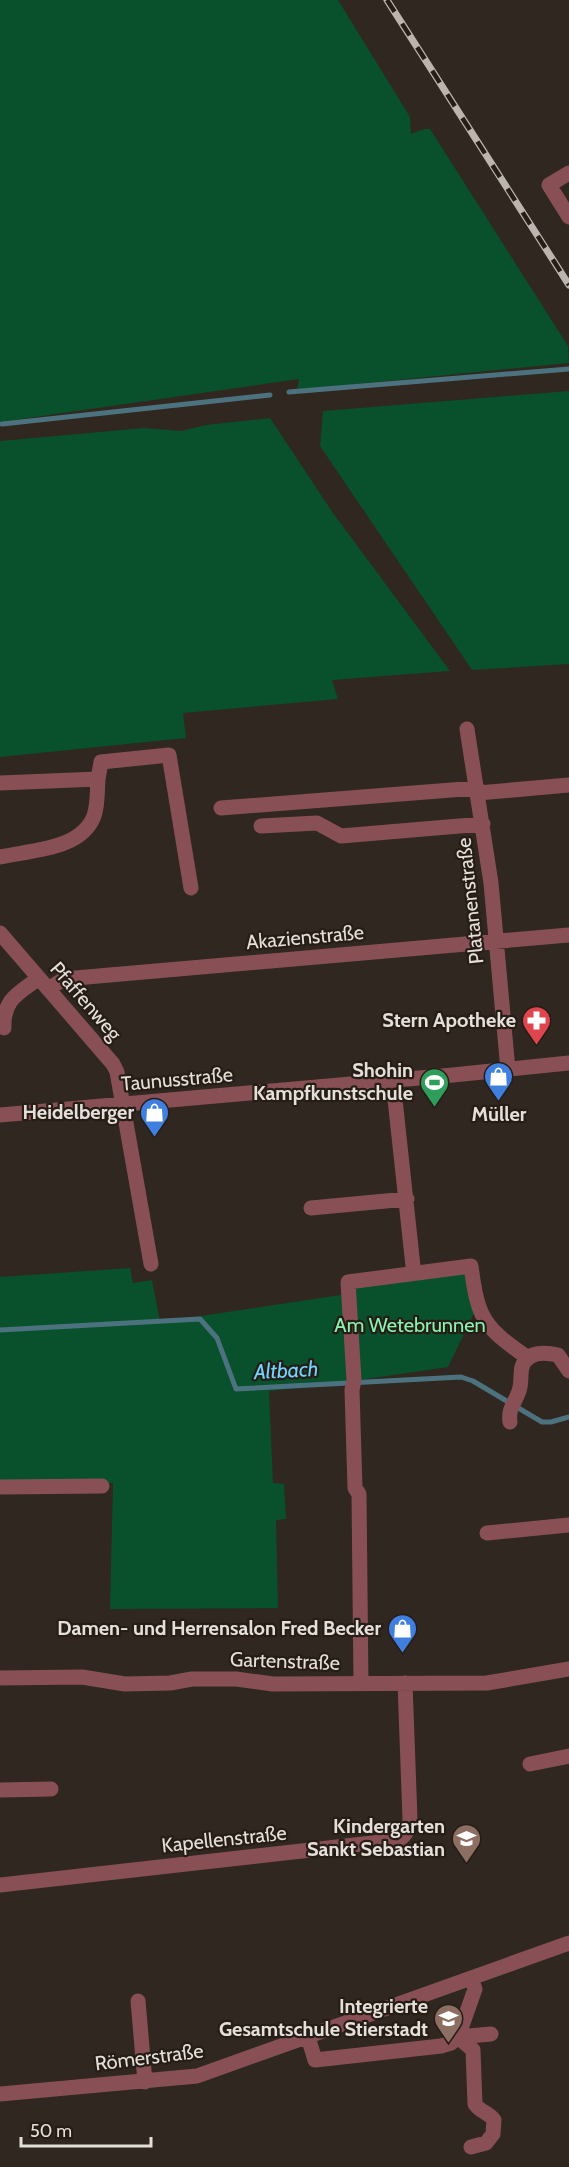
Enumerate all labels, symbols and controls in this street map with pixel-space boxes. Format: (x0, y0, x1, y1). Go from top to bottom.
street label: Platanenstraße (451, 837, 489, 965)
street label: Akazienstraße (245, 920, 365, 954)
street label: Pfaffenweg (45, 957, 127, 1046)
pharmacy icon: Stern Apotheke (521, 1004, 553, 1046)
place label: Stern Apotheke (382, 1008, 516, 1032)
place label: Shohin Kampfkunstschule (253, 1058, 413, 1105)
shop icon: Müller (483, 1060, 515, 1102)
street label: Taunusstraße (120, 1062, 234, 1096)
sports icon: Shohin Kampfkunstschule (418, 1066, 450, 1108)
shop icon: Heidelberger (139, 1096, 171, 1138)
place label: Heidelberger (23, 1100, 134, 1124)
place label: Müller (472, 1102, 527, 1126)
park label: Am Wetebrunnen (334, 1313, 486, 1337)
water label: Altbach (252, 1356, 319, 1384)
shop icon: Damen- und Herrensalon Fred Becker (386, 1612, 418, 1654)
place label: Damen- und Herrensalon Fred Becker (57, 1616, 381, 1640)
street label: Gartenstraße (230, 1647, 340, 1675)
place label: Kindergarten Sankt Sebastian (307, 1814, 445, 1861)
street label: Kapellenstraße (160, 1821, 288, 1857)
school or university icon: Kindergarten Sankt Sebastian (450, 1822, 482, 1864)
place label: Integrierte Gesamtschule Stierstadt (219, 1994, 428, 2041)
school or university icon: Integrierte Gesamtschule Stierstadt (433, 2002, 465, 2044)
street label: Römerstraße (93, 2038, 205, 2076)
scale bar (21, 2110, 152, 2148)
text: 50 m (30, 2120, 72, 2142)

